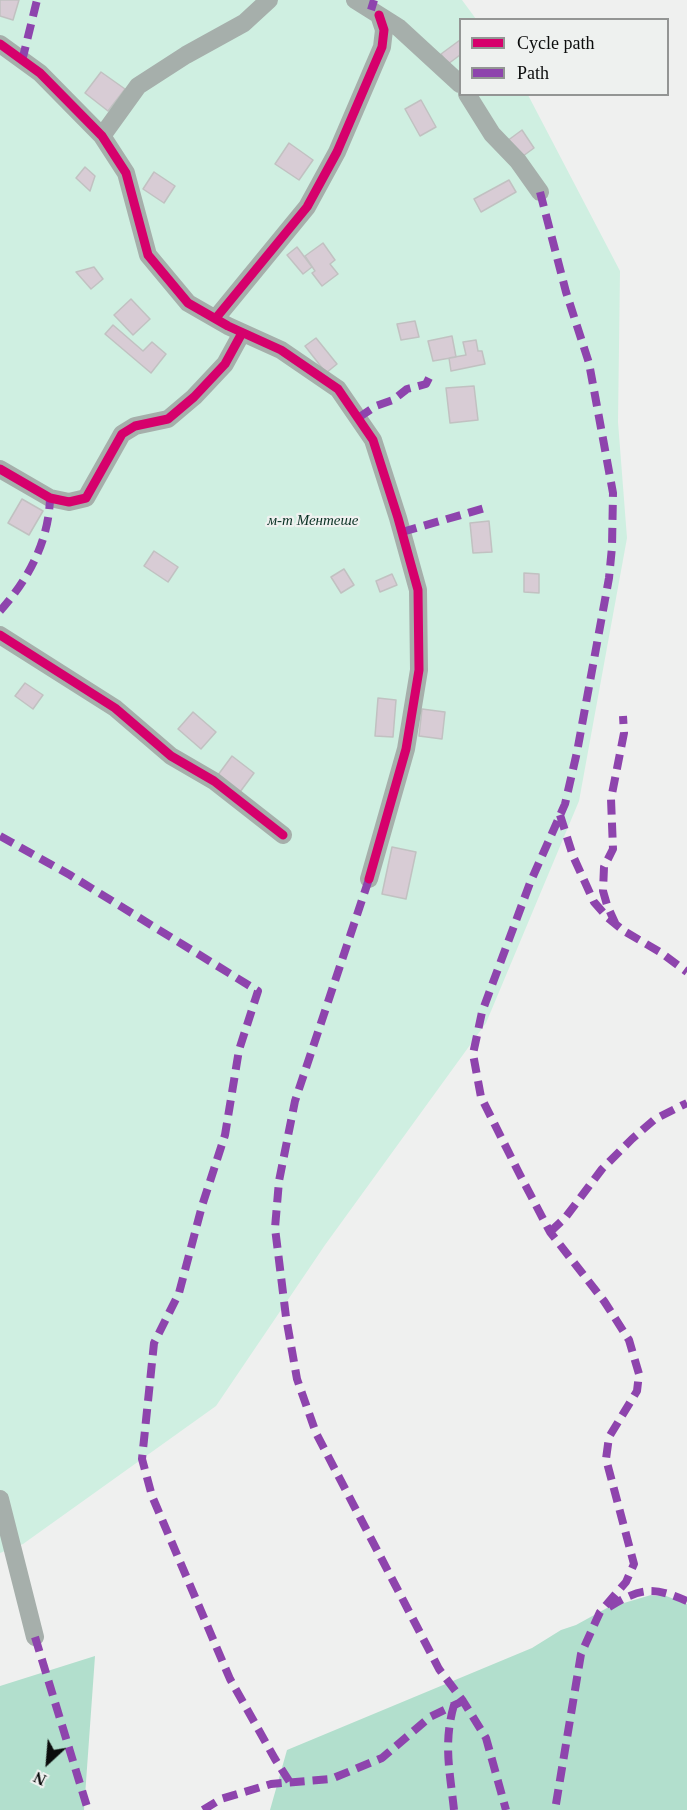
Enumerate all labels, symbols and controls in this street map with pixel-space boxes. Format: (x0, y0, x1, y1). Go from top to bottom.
legend (459, 18, 669, 96)
text: Cycle path (517, 33, 594, 53)
text: Path (517, 63, 549, 83)
park label: м-т Ментeше (267, 512, 359, 530)
north arrow (18, 1732, 78, 1792)
text: N (31, 1768, 49, 1789)

